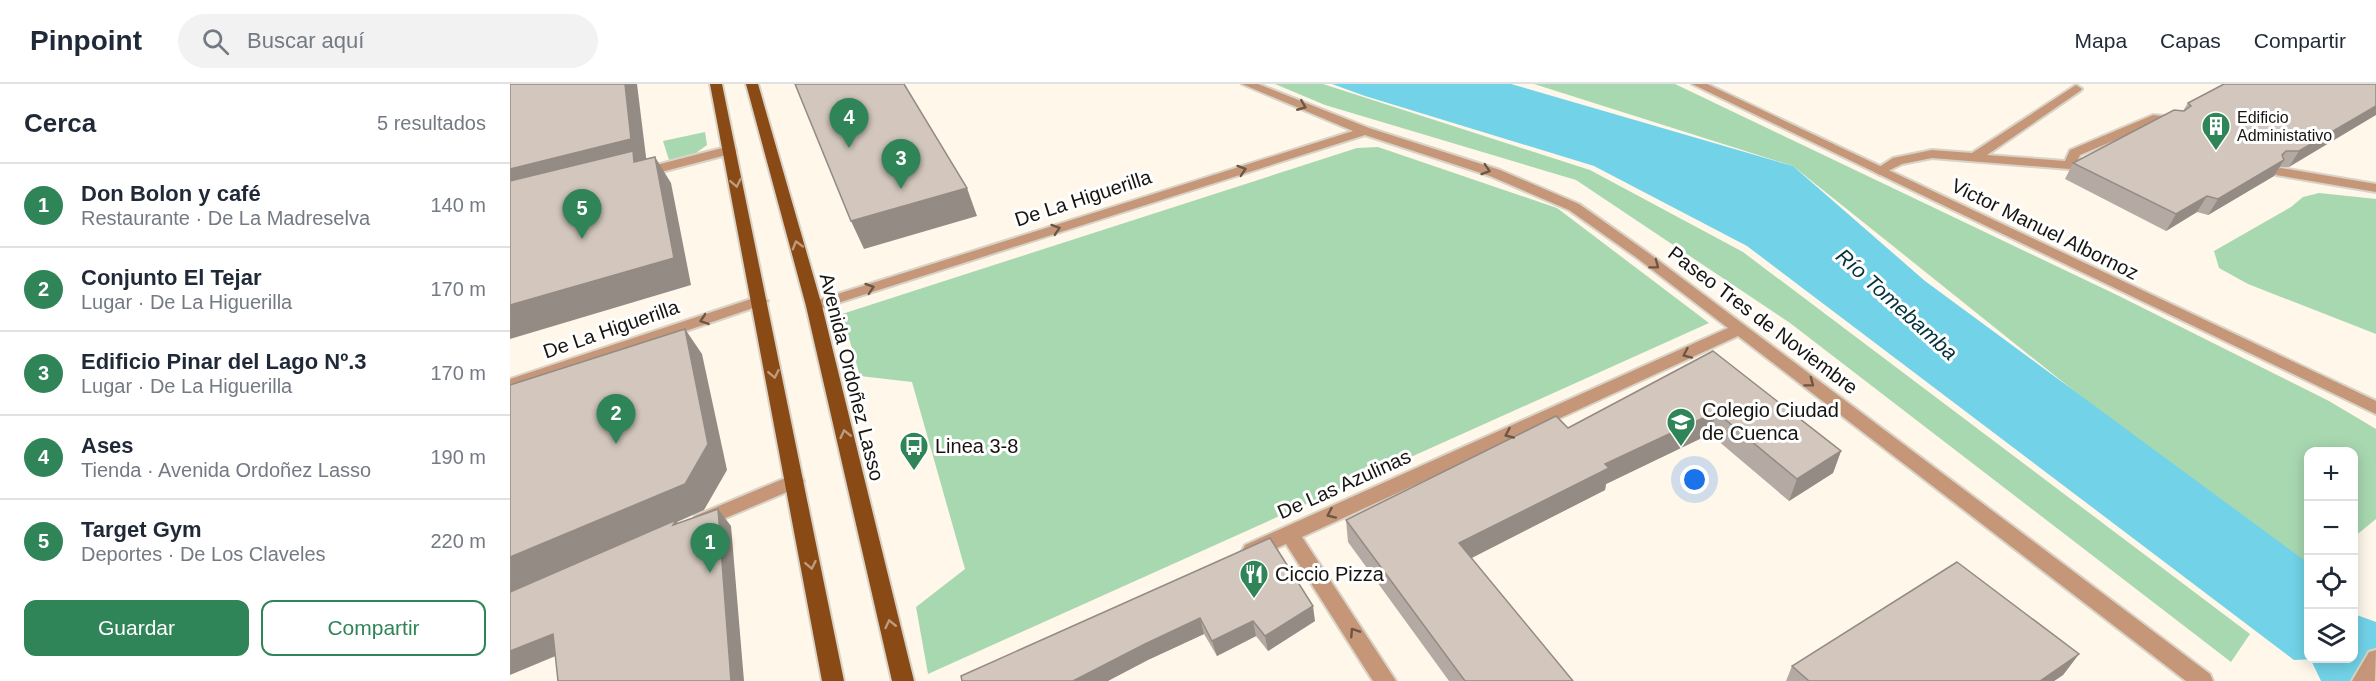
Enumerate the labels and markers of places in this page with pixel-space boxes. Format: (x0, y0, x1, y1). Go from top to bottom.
pin: 4 (830, 98, 868, 148)
place label: Edificio Administativo (2237, 109, 2332, 144)
building icon: Edificio Administativo (2200, 110, 2232, 152)
pin: 3 (882, 140, 920, 189)
pin: 5 (562, 190, 602, 239)
pin: 2 (596, 394, 636, 444)
place label: Colegio Ciudad de Cuenca (1702, 399, 1839, 444)
school or university icon: Colegio Ciudad de Cuenca (1665, 406, 1697, 448)
bus stop icon: Linea 3-8 (898, 430, 930, 472)
place label: Linea 3-8 (935, 435, 1018, 457)
pin: 1 (690, 524, 730, 573)
restaurant icon: Ciccio Pizza (1238, 558, 1270, 600)
place label: Ciccio Pizza (1275, 563, 1385, 585)

